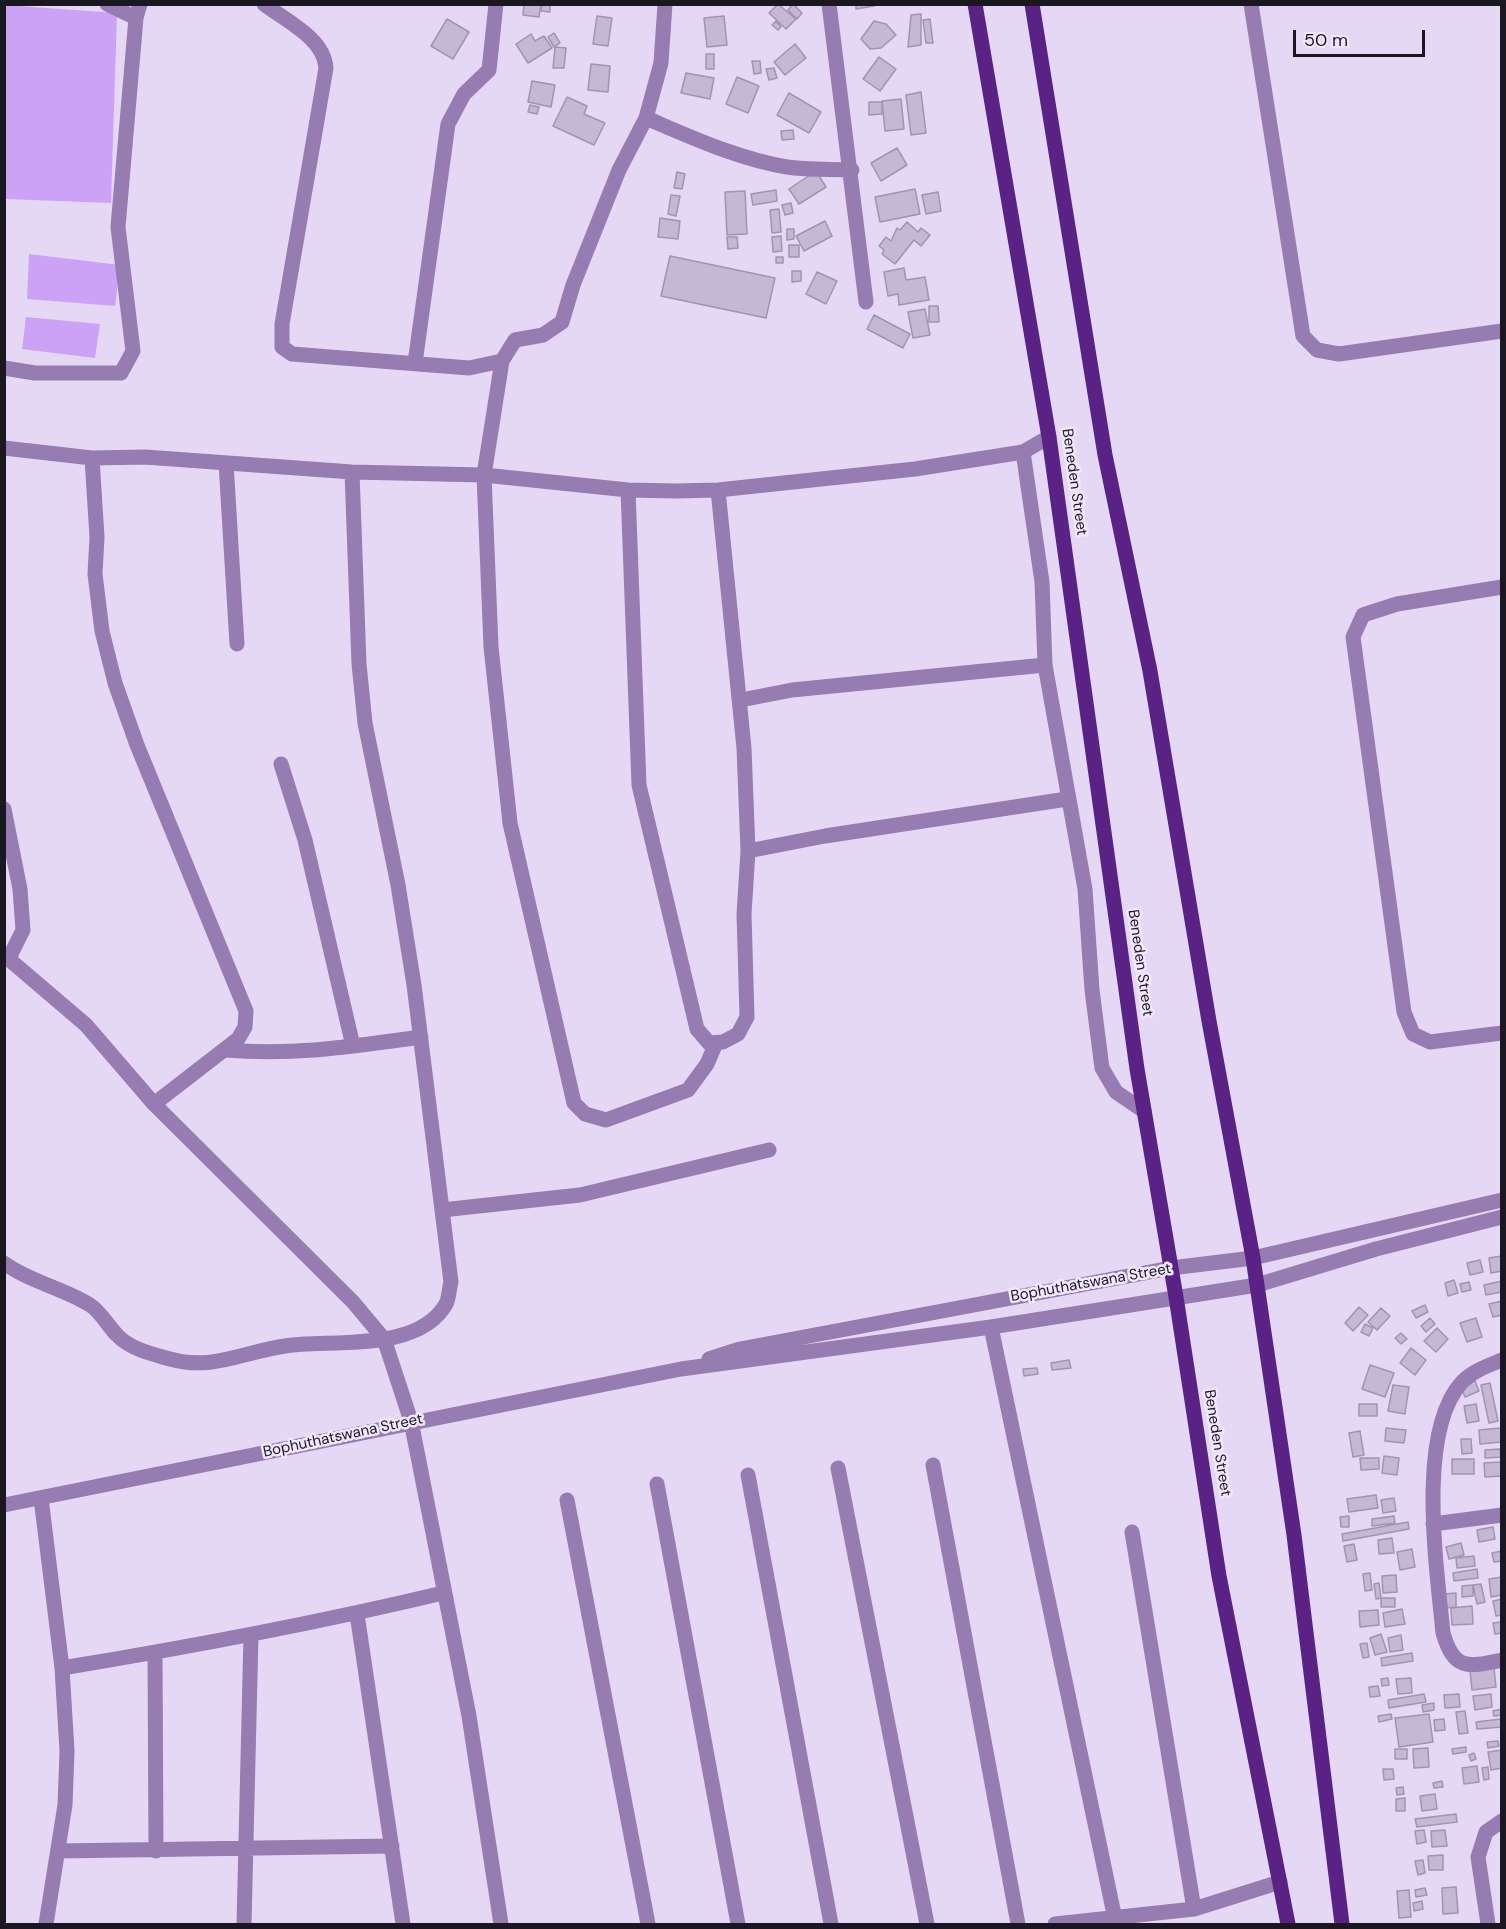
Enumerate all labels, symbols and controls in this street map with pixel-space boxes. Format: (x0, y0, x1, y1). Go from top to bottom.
scale bar (1296, 18, 1428, 56)
text: 50 m (1304, 28, 1348, 52)
street label: Beneden Street (1058, 427, 1090, 537)
street label: Beneden Street (1124, 908, 1156, 1018)
street label: Bophuthatswana Street (1009, 1260, 1173, 1306)
street label: Beneden Street (1200, 1388, 1234, 1498)
street label: Bophuthatswana Street (262, 1410, 424, 1462)

